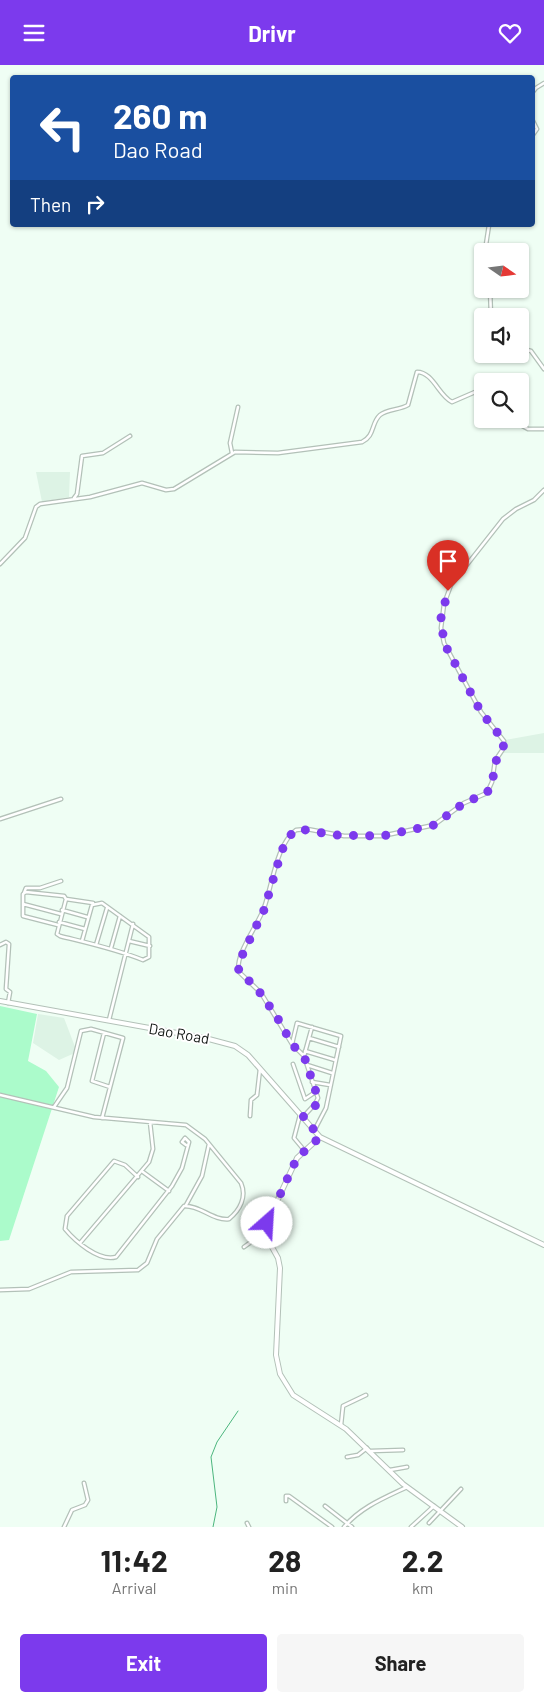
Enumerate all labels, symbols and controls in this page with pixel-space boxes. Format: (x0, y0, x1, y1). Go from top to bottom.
icon: menu (20, 19, 48, 47)
icon: heart (496, 19, 524, 47)
text: Drivr (248, 20, 296, 46)
text: 260 m (113, 94, 208, 136)
icon: left (30, 95, 95, 160)
text: Dao Road (113, 136, 203, 162)
icon: right (81, 190, 109, 218)
text: Then (30, 193, 71, 216)
north arrow (474, 243, 529, 297)
map controls (474, 243, 529, 428)
button: sound (474, 308, 529, 363)
button: search (474, 373, 529, 428)
pin (427, 540, 469, 591)
icon: arrive (434, 547, 462, 575)
street label: Dao Road (147, 1019, 211, 1047)
position arrow (240, 1196, 292, 1248)
text: 11:42 (100, 1542, 168, 1578)
text: 28 (268, 1542, 301, 1578)
text: 2.2 (402, 1542, 444, 1578)
text: Arrival (112, 1578, 157, 1597)
text: min (272, 1578, 298, 1597)
text: km (412, 1578, 433, 1597)
button: Exit (20, 1634, 267, 1692)
button: Share (277, 1634, 524, 1692)

